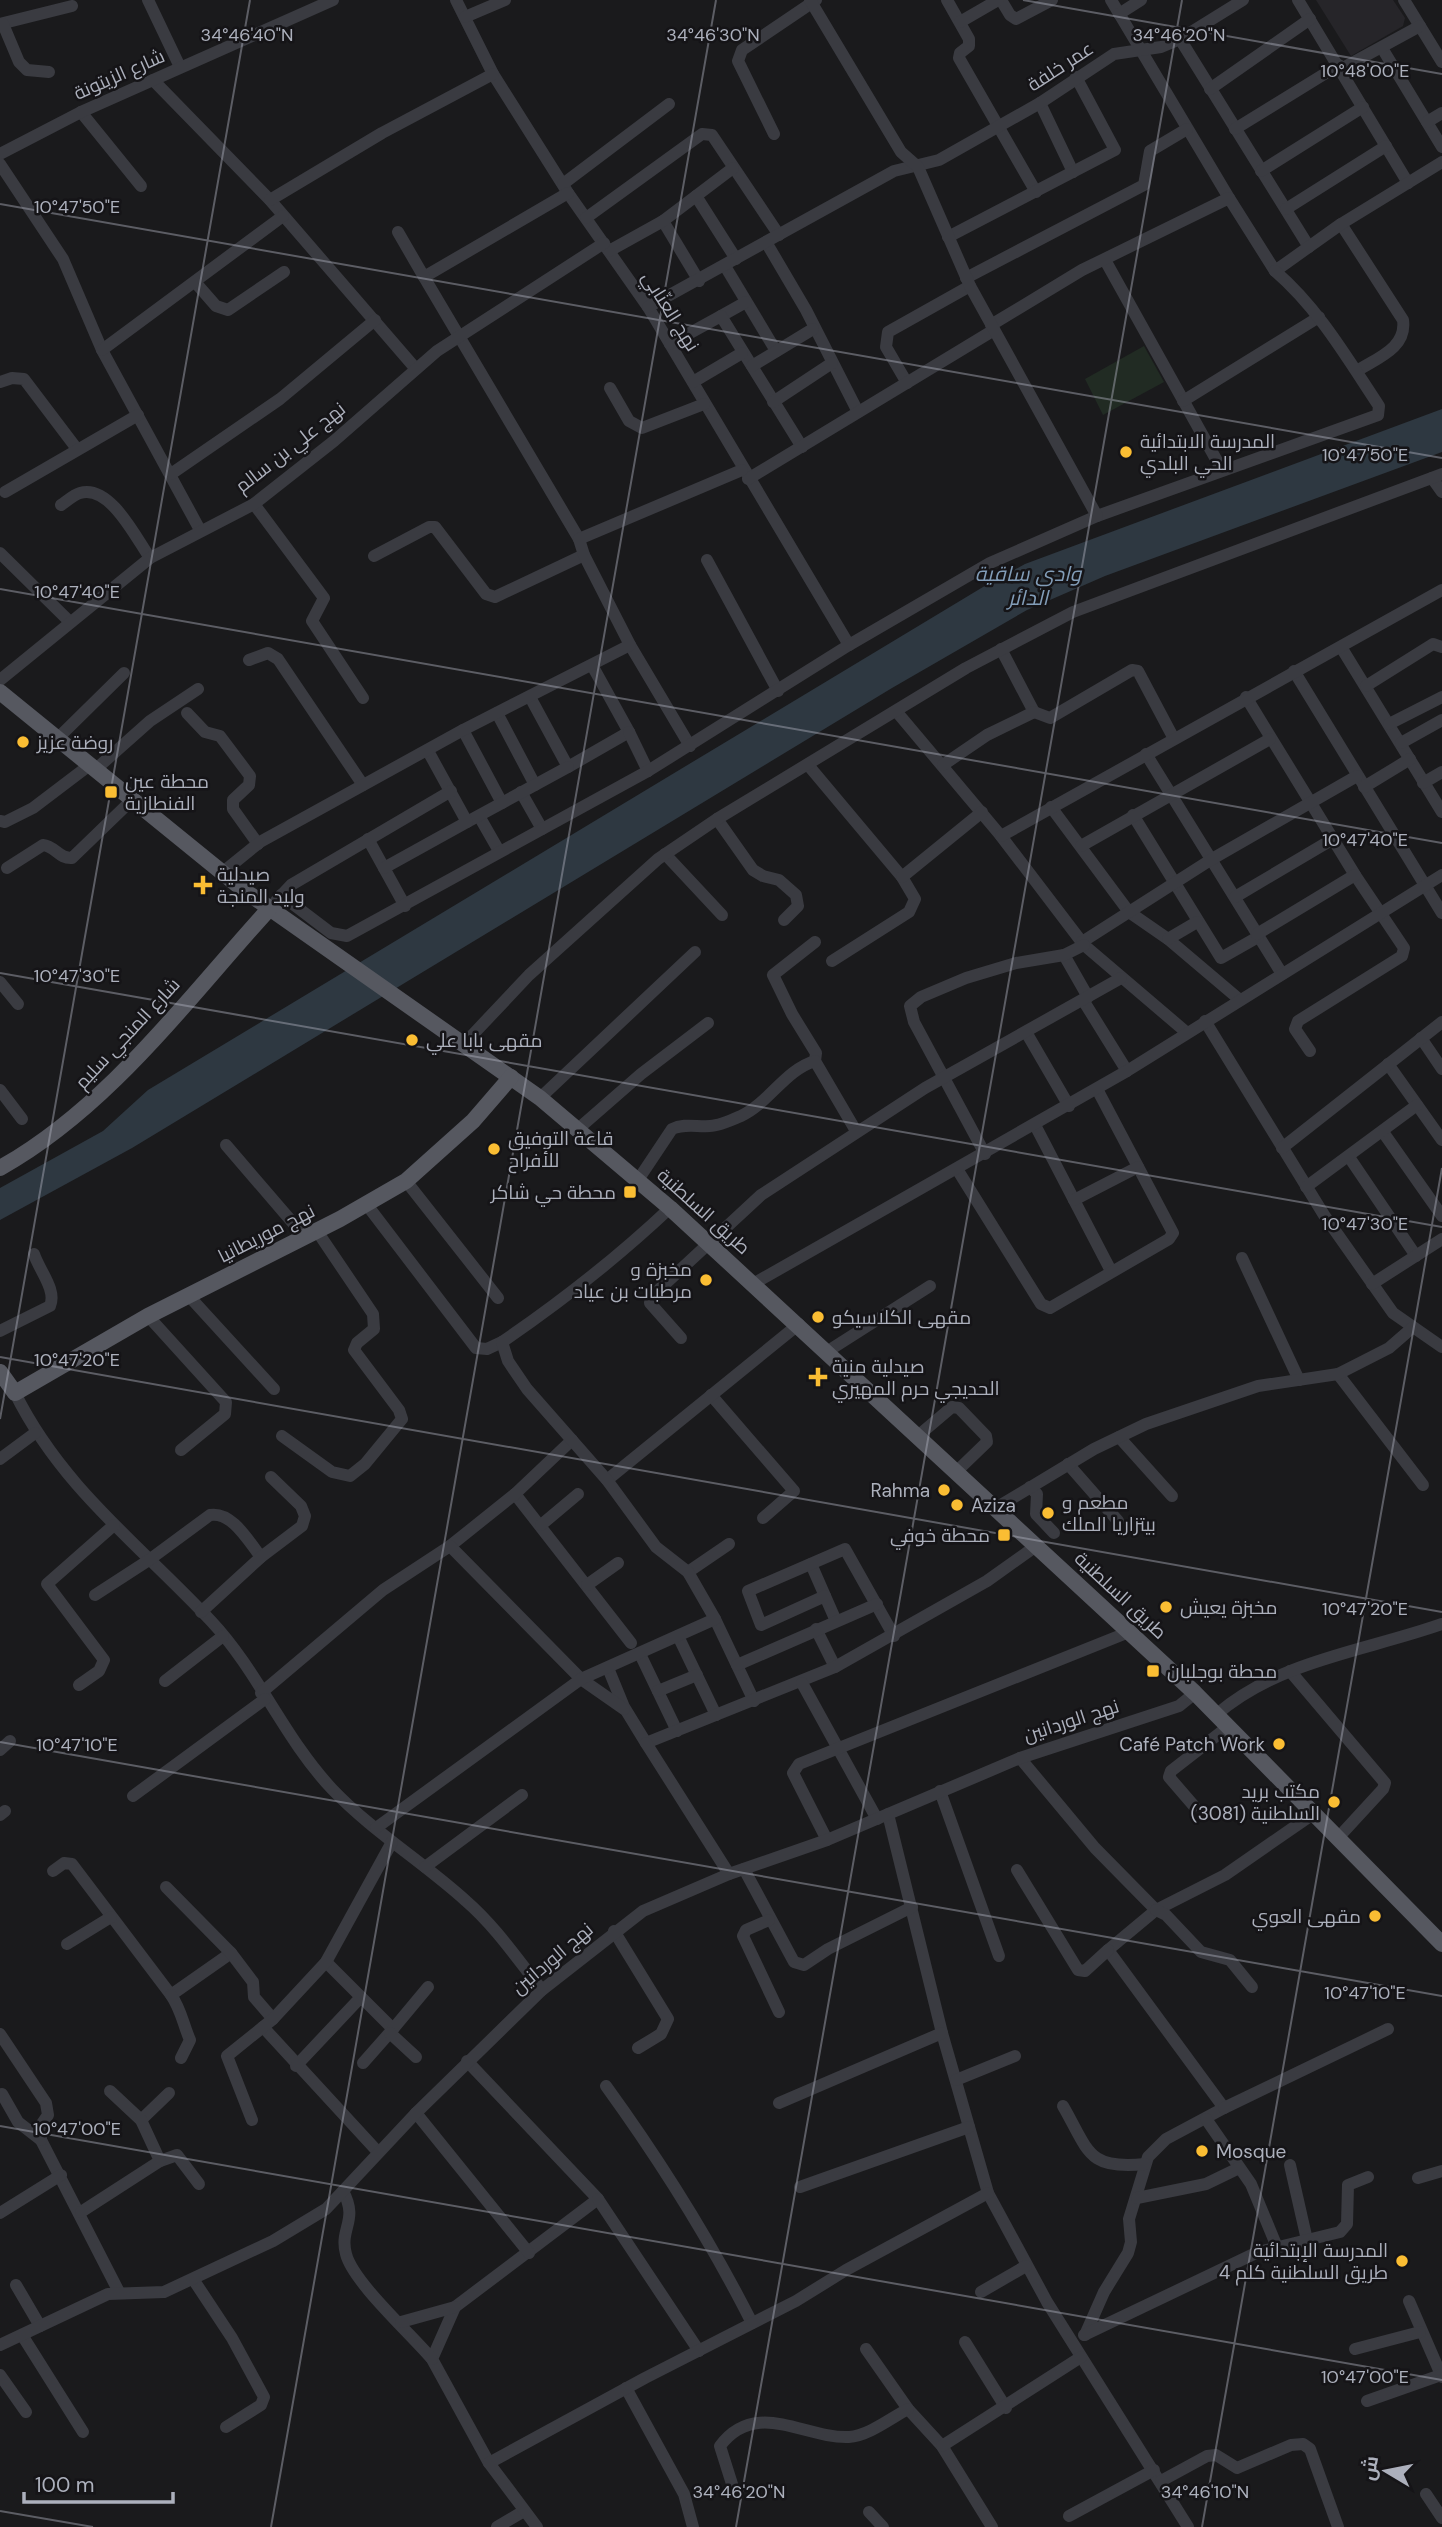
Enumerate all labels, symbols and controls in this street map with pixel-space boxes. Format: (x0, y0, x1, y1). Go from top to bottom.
text: 34°46'40"N (201, 23, 293, 47)
text: 34°46'30"N (666, 23, 760, 47)
text: 34°46'20"N (1132, 23, 1226, 47)
street label: عمر خلفة (1022, 36, 1098, 97)
street label: شارع الزيتونة (70, 43, 169, 107)
text: 10°48'00"E (1321, 59, 1409, 83)
text: 10°47'50"E (34, 195, 120, 219)
street label: نهج العنّابي (634, 266, 705, 357)
street label: نهج علي بن سالم (230, 396, 352, 500)
place label: المدرسة الابتدائية الحي البلدي (1140, 429, 1275, 478)
text: 10°47'50"E (1322, 443, 1408, 467)
marker: المدرسة الابتدائية الحي البلدي (1118, 444, 1134, 460)
water label: وادي ساقية الدائر (975, 560, 1083, 612)
text: 10°47'40"E (34, 580, 120, 604)
place label: روضة عزيز (36, 730, 113, 755)
marker: روضة عزيز (15, 734, 31, 750)
place label: محطة عين الفنطازية (125, 769, 209, 816)
marker: محطة عين الفنطازية (103, 784, 119, 800)
text: 10°47'40"E (1322, 828, 1408, 852)
place label: صيدلية وليد المنجة (217, 862, 305, 909)
marker: صيدلية وليد المنجة (195, 877, 211, 893)
text: 10°47'30"E (34, 964, 120, 988)
street label: شارع المنجي سليم (69, 972, 187, 1096)
place label: مقهى بابا علي (426, 1028, 542, 1055)
marker: مقهى بابا علي (404, 1032, 420, 1048)
place label: قاعة التوفيق للأفراح (508, 1126, 613, 1174)
marker: قاعة التوفيق للأفراح (486, 1141, 502, 1157)
street label: طريق السلطنية (652, 1163, 756, 1260)
place label: محطة حي شاكر (490, 1180, 616, 1207)
marker: محطة حي شاكر (622, 1184, 638, 1200)
street label: نهج موريطانيا (214, 1198, 319, 1269)
text: 10°47'30"E (1322, 1212, 1408, 1236)
place label: مخبزة و مرطبات بن عياد (574, 1257, 692, 1304)
marker: مخبزة و مرطبات بن عياد (698, 1272, 714, 1288)
place label: مقهى الكلاسيكو (832, 1305, 971, 1330)
marker: مقهى الكلاسيكو (810, 1309, 826, 1325)
text: 10°47'20"E (34, 1348, 120, 1372)
place label: صيدلية منية الحديجي حرم المهيري (832, 1354, 1000, 1403)
marker: صيدلية منية الحديجي حرم المهيري (810, 1369, 826, 1385)
place label: Rahma (870, 1478, 930, 1503)
marker: Rahma (936, 1482, 952, 1498)
place label: مطعم و بيتزاريا الملك (1062, 1490, 1156, 1537)
place label: Aziza (971, 1493, 1016, 1518)
marker: Aziza (949, 1497, 965, 1513)
marker: مطعم و بيتزاريا الملك (1040, 1505, 1056, 1521)
place label: محطة خوفي (890, 1523, 990, 1550)
marker: محطة خوفي (996, 1527, 1012, 1543)
street label: طريق السلطنية (1069, 1546, 1172, 1645)
place label: مخبزة يعيش (1180, 1595, 1278, 1620)
text: 10°47'20"E (1322, 1597, 1408, 1621)
marker: مخبزة يعيش (1158, 1599, 1174, 1615)
place label: محطة بوجلبان (1167, 1659, 1277, 1684)
marker: محطة بوجلبان (1145, 1663, 1161, 1679)
street label: نهج الوردانين (1020, 1693, 1122, 1749)
place label: Café Patch Work (1119, 1732, 1265, 1757)
text: 10°47'10"E (36, 1733, 118, 1757)
marker: Café Patch Work (1271, 1736, 1287, 1752)
place label: مكتب بريد السلطنية (3081) (1191, 1779, 1320, 1826)
marker: مكتب بريد السلطنية (3081) (1326, 1794, 1342, 1810)
place label: مقهى العوي (1252, 1904, 1361, 1931)
marker: مقهى العوي (1367, 1908, 1383, 1924)
street label: نهج الوردانين (506, 1917, 599, 2001)
text: 10°47'10"E (1324, 1981, 1406, 2005)
text: 10°47'00"E (33, 2117, 121, 2141)
place label: Mosque (1216, 2139, 1286, 2164)
marker: Mosque (1194, 2143, 1210, 2159)
place label: المدرسة الإبتدائية طريق السلطنية كلم 4 (1219, 2238, 1388, 2286)
marker: المدرسة الإبتدائية طريق السلطنية كلم 4 (1394, 2253, 1410, 2269)
text: 10°47'00"E (1321, 2365, 1409, 2389)
north arrow (1351, 2436, 1421, 2506)
text: ش (1355, 2454, 1384, 2482)
scale bar (24, 2460, 173, 2504)
text: 100 m (35, 2471, 95, 2499)
text: 34°46'20"N (692, 2480, 786, 2504)
text: 34°46'10"N (1161, 2480, 1249, 2504)

